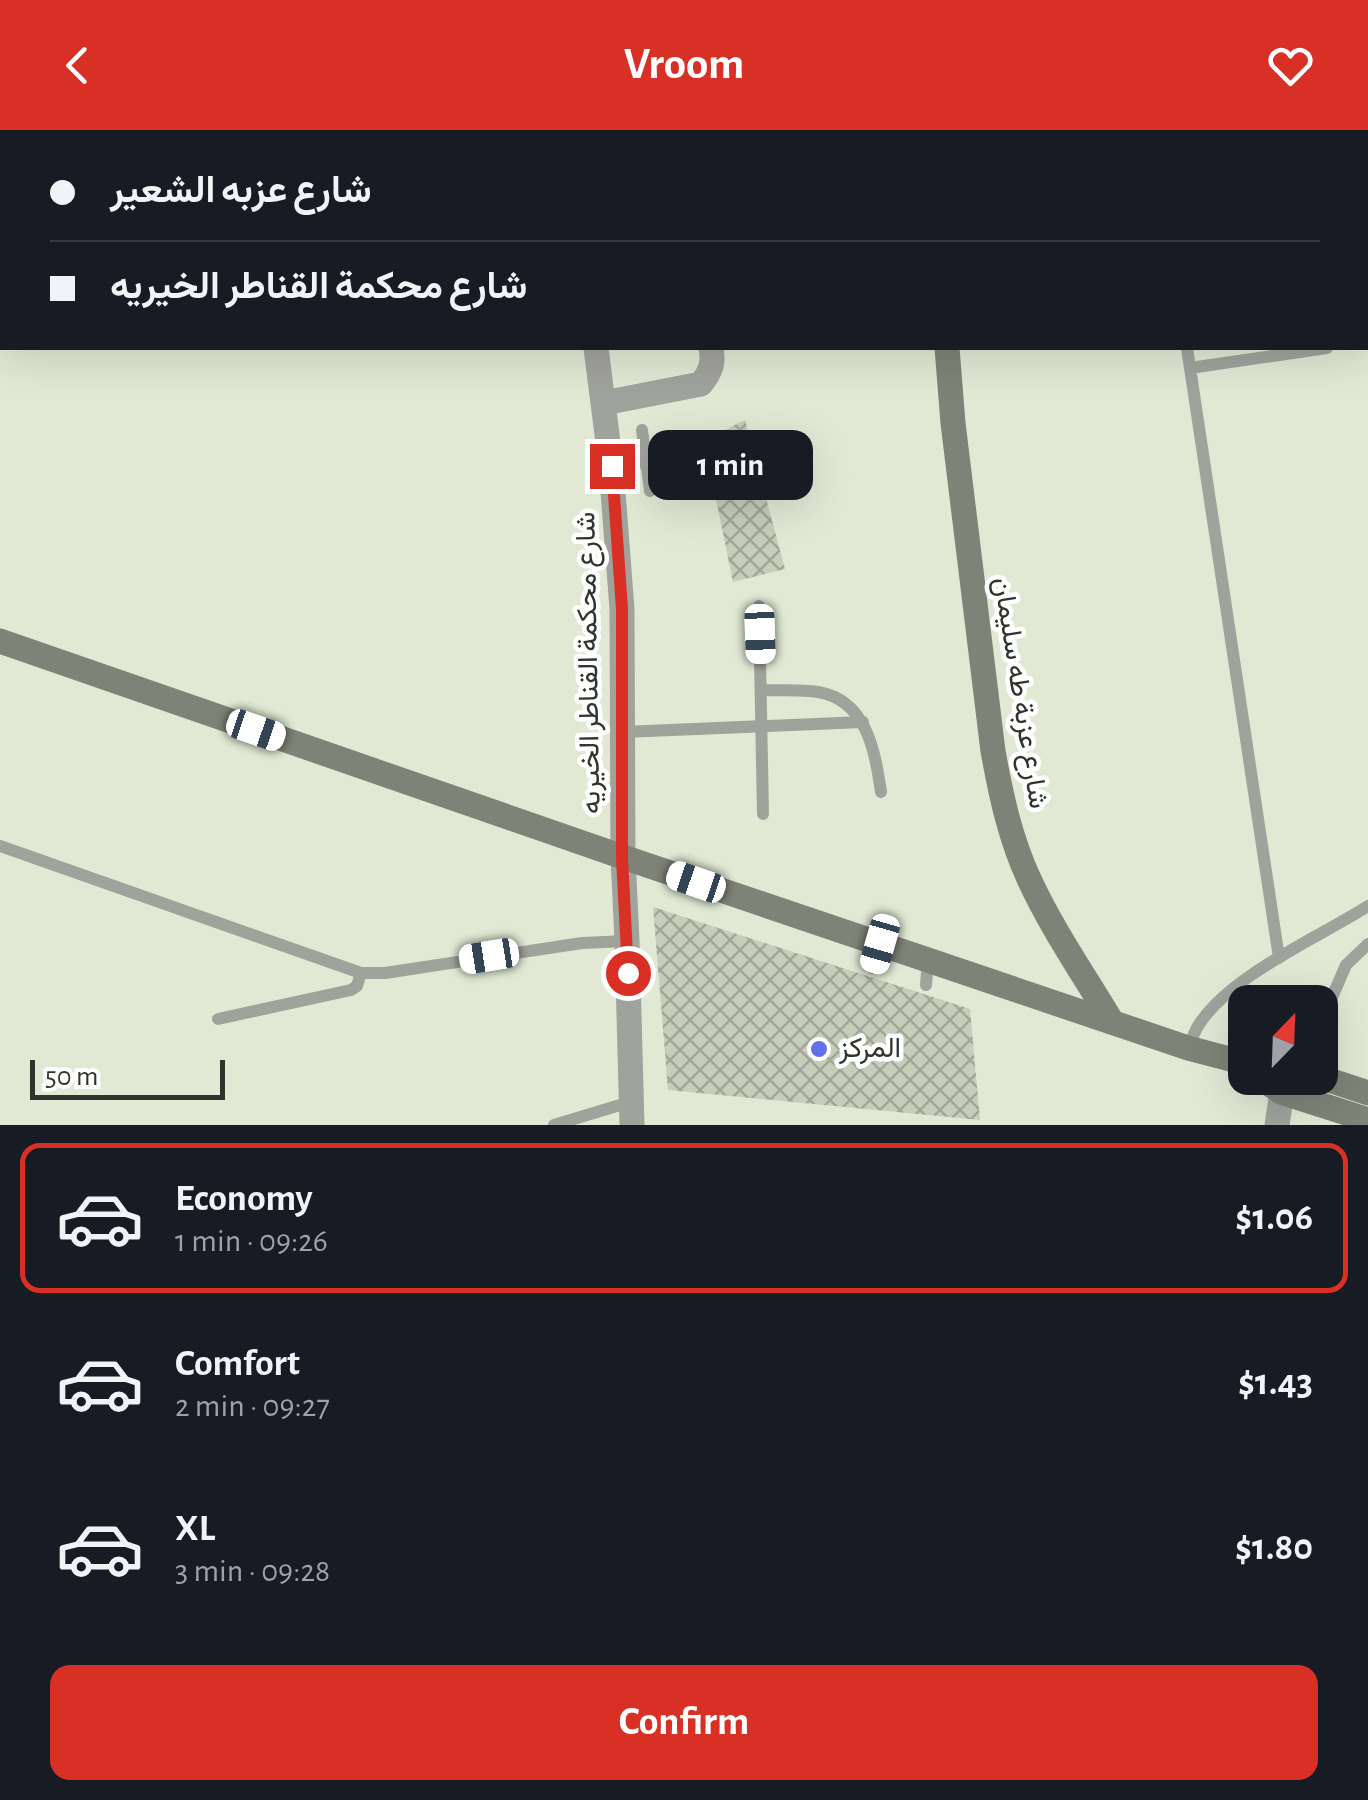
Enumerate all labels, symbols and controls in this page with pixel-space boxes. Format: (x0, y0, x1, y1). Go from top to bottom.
icon: back (50, 38, 105, 93)
icon: heart (1263, 38, 1318, 93)
text: Vroom (624, 42, 744, 87)
text: شارع عزبه الشعير (110, 172, 372, 210)
text: شارع محكمة القناطر الخيريه (110, 268, 527, 306)
callout: 1 min (647, 431, 812, 501)
route end (590, 444, 635, 489)
text: 1 min (697, 449, 764, 481)
street label: شارع محكمة القناطر الخيريه (572, 512, 609, 814)
street label: شارع عزبة طه سليمان (985, 575, 1052, 811)
car (744, 603, 776, 665)
car (223, 706, 289, 754)
car (663, 858, 729, 906)
car (857, 911, 903, 977)
car (457, 936, 521, 976)
route start (606, 951, 651, 996)
north arrow (1228, 985, 1338, 1095)
map controls (1228, 985, 1338, 1095)
place label: المركز (838, 1035, 901, 1065)
marker: المركز (808, 1038, 830, 1060)
scale bar (30, 1055, 225, 1100)
text: 50 m (45, 1063, 99, 1091)
icon: car (55, 1173, 145, 1263)
text: Economy (175, 1180, 313, 1218)
text: $1.06 (1235, 1199, 1313, 1237)
text: 1 min · 09:26 (175, 1225, 328, 1257)
icon: car (55, 1338, 145, 1428)
text: Comfort (175, 1345, 300, 1383)
text: $1.43 (1238, 1364, 1313, 1402)
text: 2 min · 09:27 (175, 1390, 330, 1422)
icon: car (55, 1503, 145, 1593)
text: XL (175, 1510, 215, 1548)
text: $1.80 (1235, 1529, 1313, 1567)
text: 3 min · 09:28 (175, 1555, 330, 1587)
button: Confirm (50, 1665, 1318, 1780)

